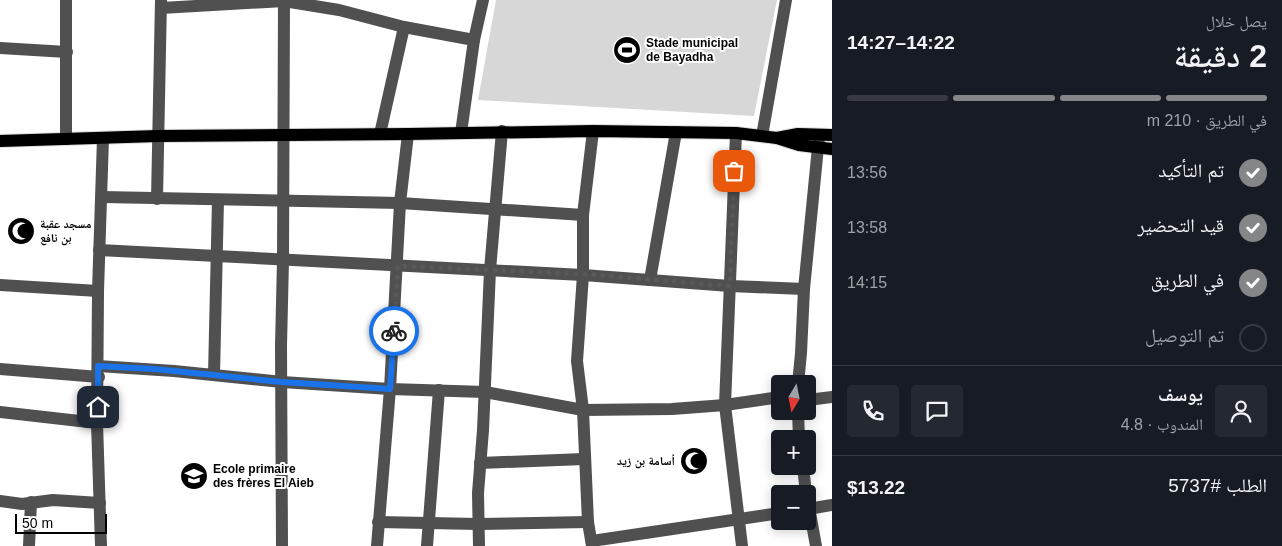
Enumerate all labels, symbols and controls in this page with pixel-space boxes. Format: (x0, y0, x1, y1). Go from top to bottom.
text: يصل خلال (1206, 13, 1267, 30)
text: 14:22–14:27 (847, 32, 955, 53)
sports icon: Stade municipal de Bayadha (612, 35, 642, 65)
place label: Stade municipal de Bayadha (646, 36, 738, 64)
text: 2 دقيقة (1174, 38, 1267, 74)
text: في الطريق · 210 m (1147, 112, 1267, 129)
pin (713, 150, 755, 192)
icon: bag (720, 157, 748, 185)
icon: check (1239, 159, 1267, 187)
text: تم التأكيد (1158, 160, 1224, 181)
text: 13:56 (847, 164, 887, 181)
icon: check (1239, 214, 1267, 242)
text: قيد التحضير (1138, 215, 1224, 236)
mosque icon: مسجد عقبة بن نافع (6, 216, 36, 246)
place label: مسجد عقبة بن نافع (40, 217, 92, 246)
text: 13:58 (847, 219, 887, 236)
icon: check (1239, 269, 1267, 297)
text: في الطريق (1151, 270, 1224, 291)
text: 14:15 (847, 274, 887, 291)
courier (369, 306, 419, 356)
icon: bike (380, 317, 408, 345)
text: تم التوصيل (1145, 325, 1224, 346)
north arrow (771, 375, 816, 420)
map controls (771, 375, 816, 530)
text: يوسف (1158, 384, 1203, 405)
button: phone (847, 385, 899, 437)
button: chat (911, 385, 963, 437)
button: person (1215, 385, 1267, 437)
pin (77, 386, 119, 428)
icon: home (84, 393, 112, 421)
text: المندوب · 4.8 (1121, 416, 1203, 433)
button: + (771, 430, 816, 475)
mosque icon: أسامة بن زيد (679, 446, 709, 476)
place label: أسامة بن زيد (617, 454, 675, 469)
school or university icon: Ecole primaire des frères El Aieb (179, 461, 209, 491)
place label: Ecole primaire des frères El Aieb (213, 462, 314, 490)
text: الطلب #5737 (1168, 475, 1267, 496)
text: $13.22 (847, 477, 905, 498)
button: − (771, 485, 816, 530)
scale bar (15, 511, 108, 534)
text: 50 m (22, 515, 53, 531)

